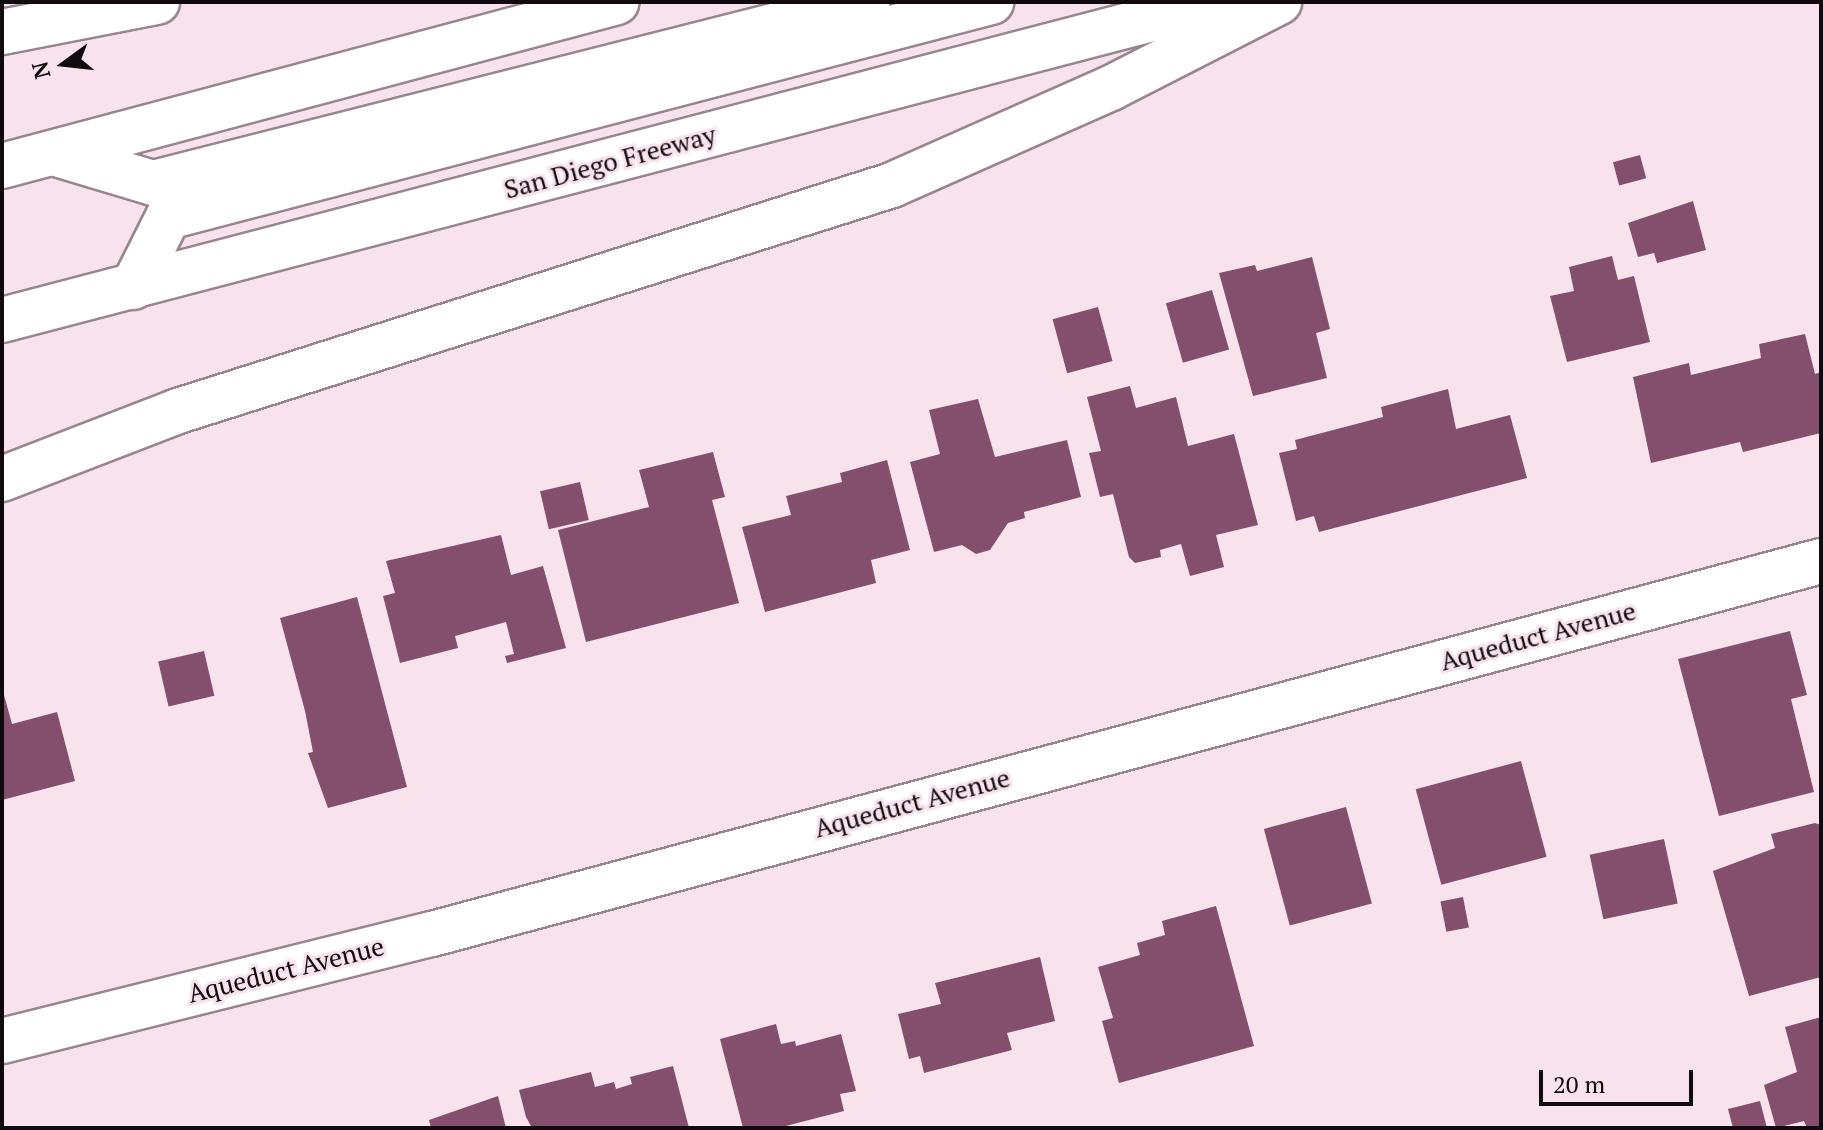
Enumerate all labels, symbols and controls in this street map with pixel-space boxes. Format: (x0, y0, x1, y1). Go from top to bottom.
north arrow (24, 24, 104, 104)
text: N (24, 59, 57, 82)
street label: San Diego Freeway (501, 119, 719, 205)
street label: Aqueduct Avenue (1437, 595, 1639, 677)
street label: Aqueduct Avenue (811, 762, 1013, 844)
street label: Aqueduct Avenue (184, 930, 388, 1010)
scale bar (1543, 1054, 1697, 1104)
text: 20 m (1553, 1068, 1605, 1100)

